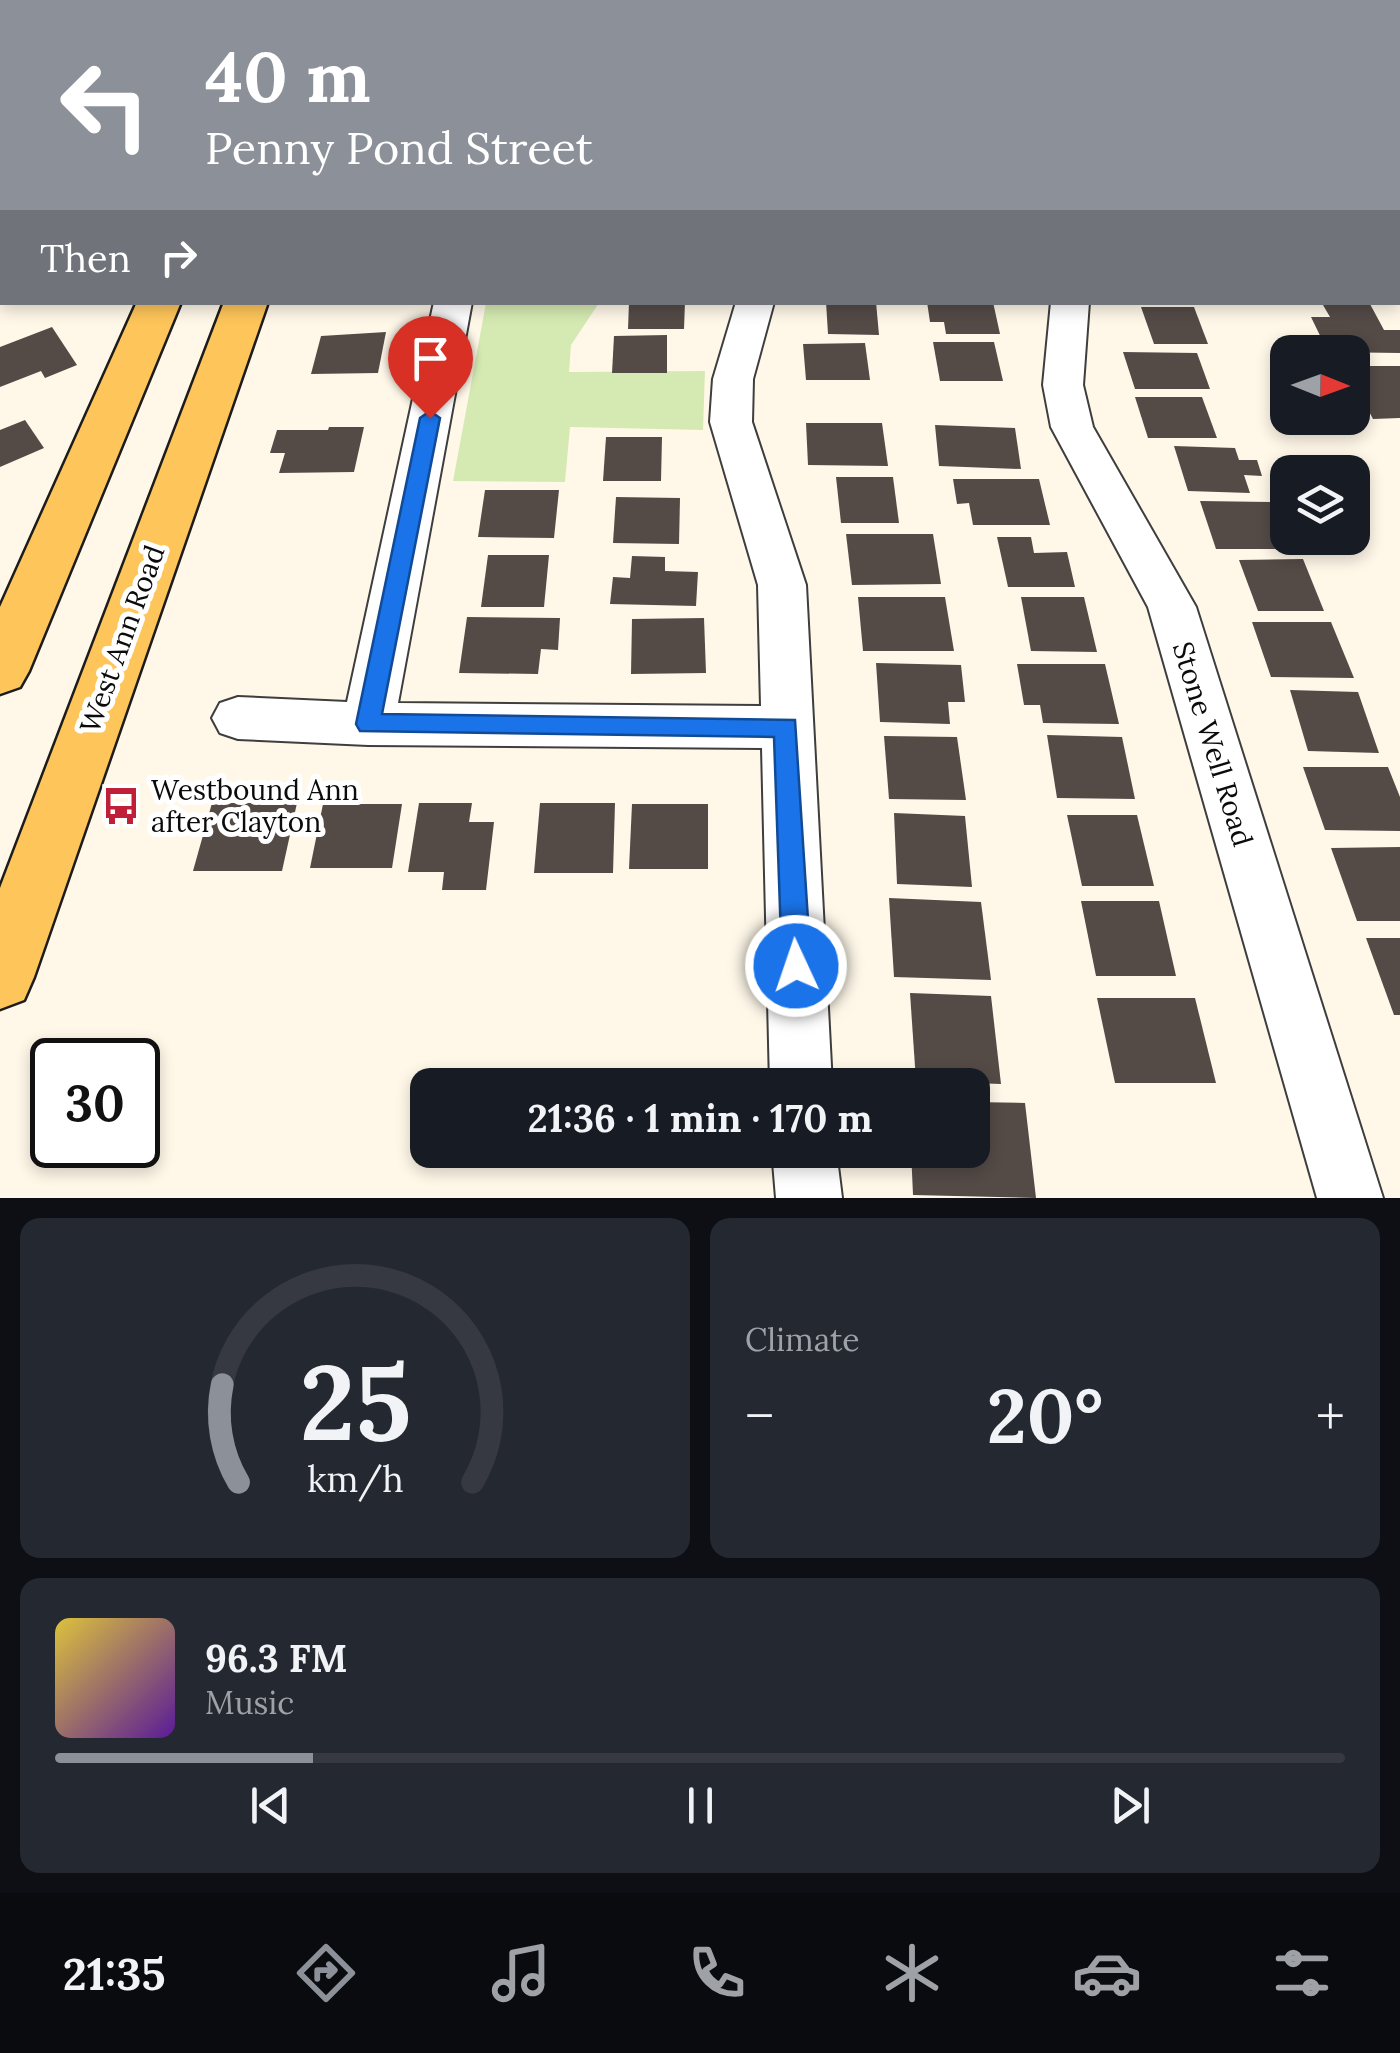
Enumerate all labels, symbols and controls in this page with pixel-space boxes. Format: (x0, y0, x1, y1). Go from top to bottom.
text: 40 m (205, 32, 371, 121)
icon: left (40, 40, 170, 170)
text: Penny Pond Street (205, 119, 593, 176)
icon: right (151, 230, 206, 285)
text: Then (40, 234, 131, 282)
pin (388, 316, 473, 419)
icon: arrive (403, 331, 458, 386)
north arrow (1270, 335, 1370, 435)
map controls (1270, 335, 1370, 555)
button: layers (1270, 455, 1370, 555)
street label: West Ann Road (71, 540, 173, 738)
street label: Stone Well Road (1165, 637, 1261, 851)
place label: Westbound Ann after Clayton (151, 772, 359, 840)
bus stop icon: Westbound Ann after Clayton (100, 785, 142, 827)
position arrow (744, 914, 848, 1018)
speed limit sign: 30 (30, 1038, 160, 1168)
text: 21:36 · 1 min · 170 m (528, 1094, 872, 1142)
text: Climate (745, 1319, 860, 1360)
text: 25 (299, 1335, 411, 1468)
text: 20° (987, 1368, 1103, 1464)
text: − (745, 1381, 774, 1451)
text: + (1316, 1381, 1345, 1451)
text: km/h (307, 1456, 403, 1502)
text: 96.3 FM (205, 1634, 348, 1682)
text: Music (205, 1682, 294, 1723)
icon: previous (243, 1778, 298, 1833)
icon: pause (673, 1778, 728, 1833)
icon: next (1103, 1778, 1158, 1833)
icon: directions (291, 1938, 361, 2008)
icon: music (486, 1938, 556, 2008)
icon: phone (682, 1938, 752, 2008)
icon: climate (877, 1938, 947, 2008)
icon: car (1072, 1938, 1142, 2008)
icon: filters (1267, 1938, 1337, 2008)
text: 21:35 (63, 1945, 166, 2002)

